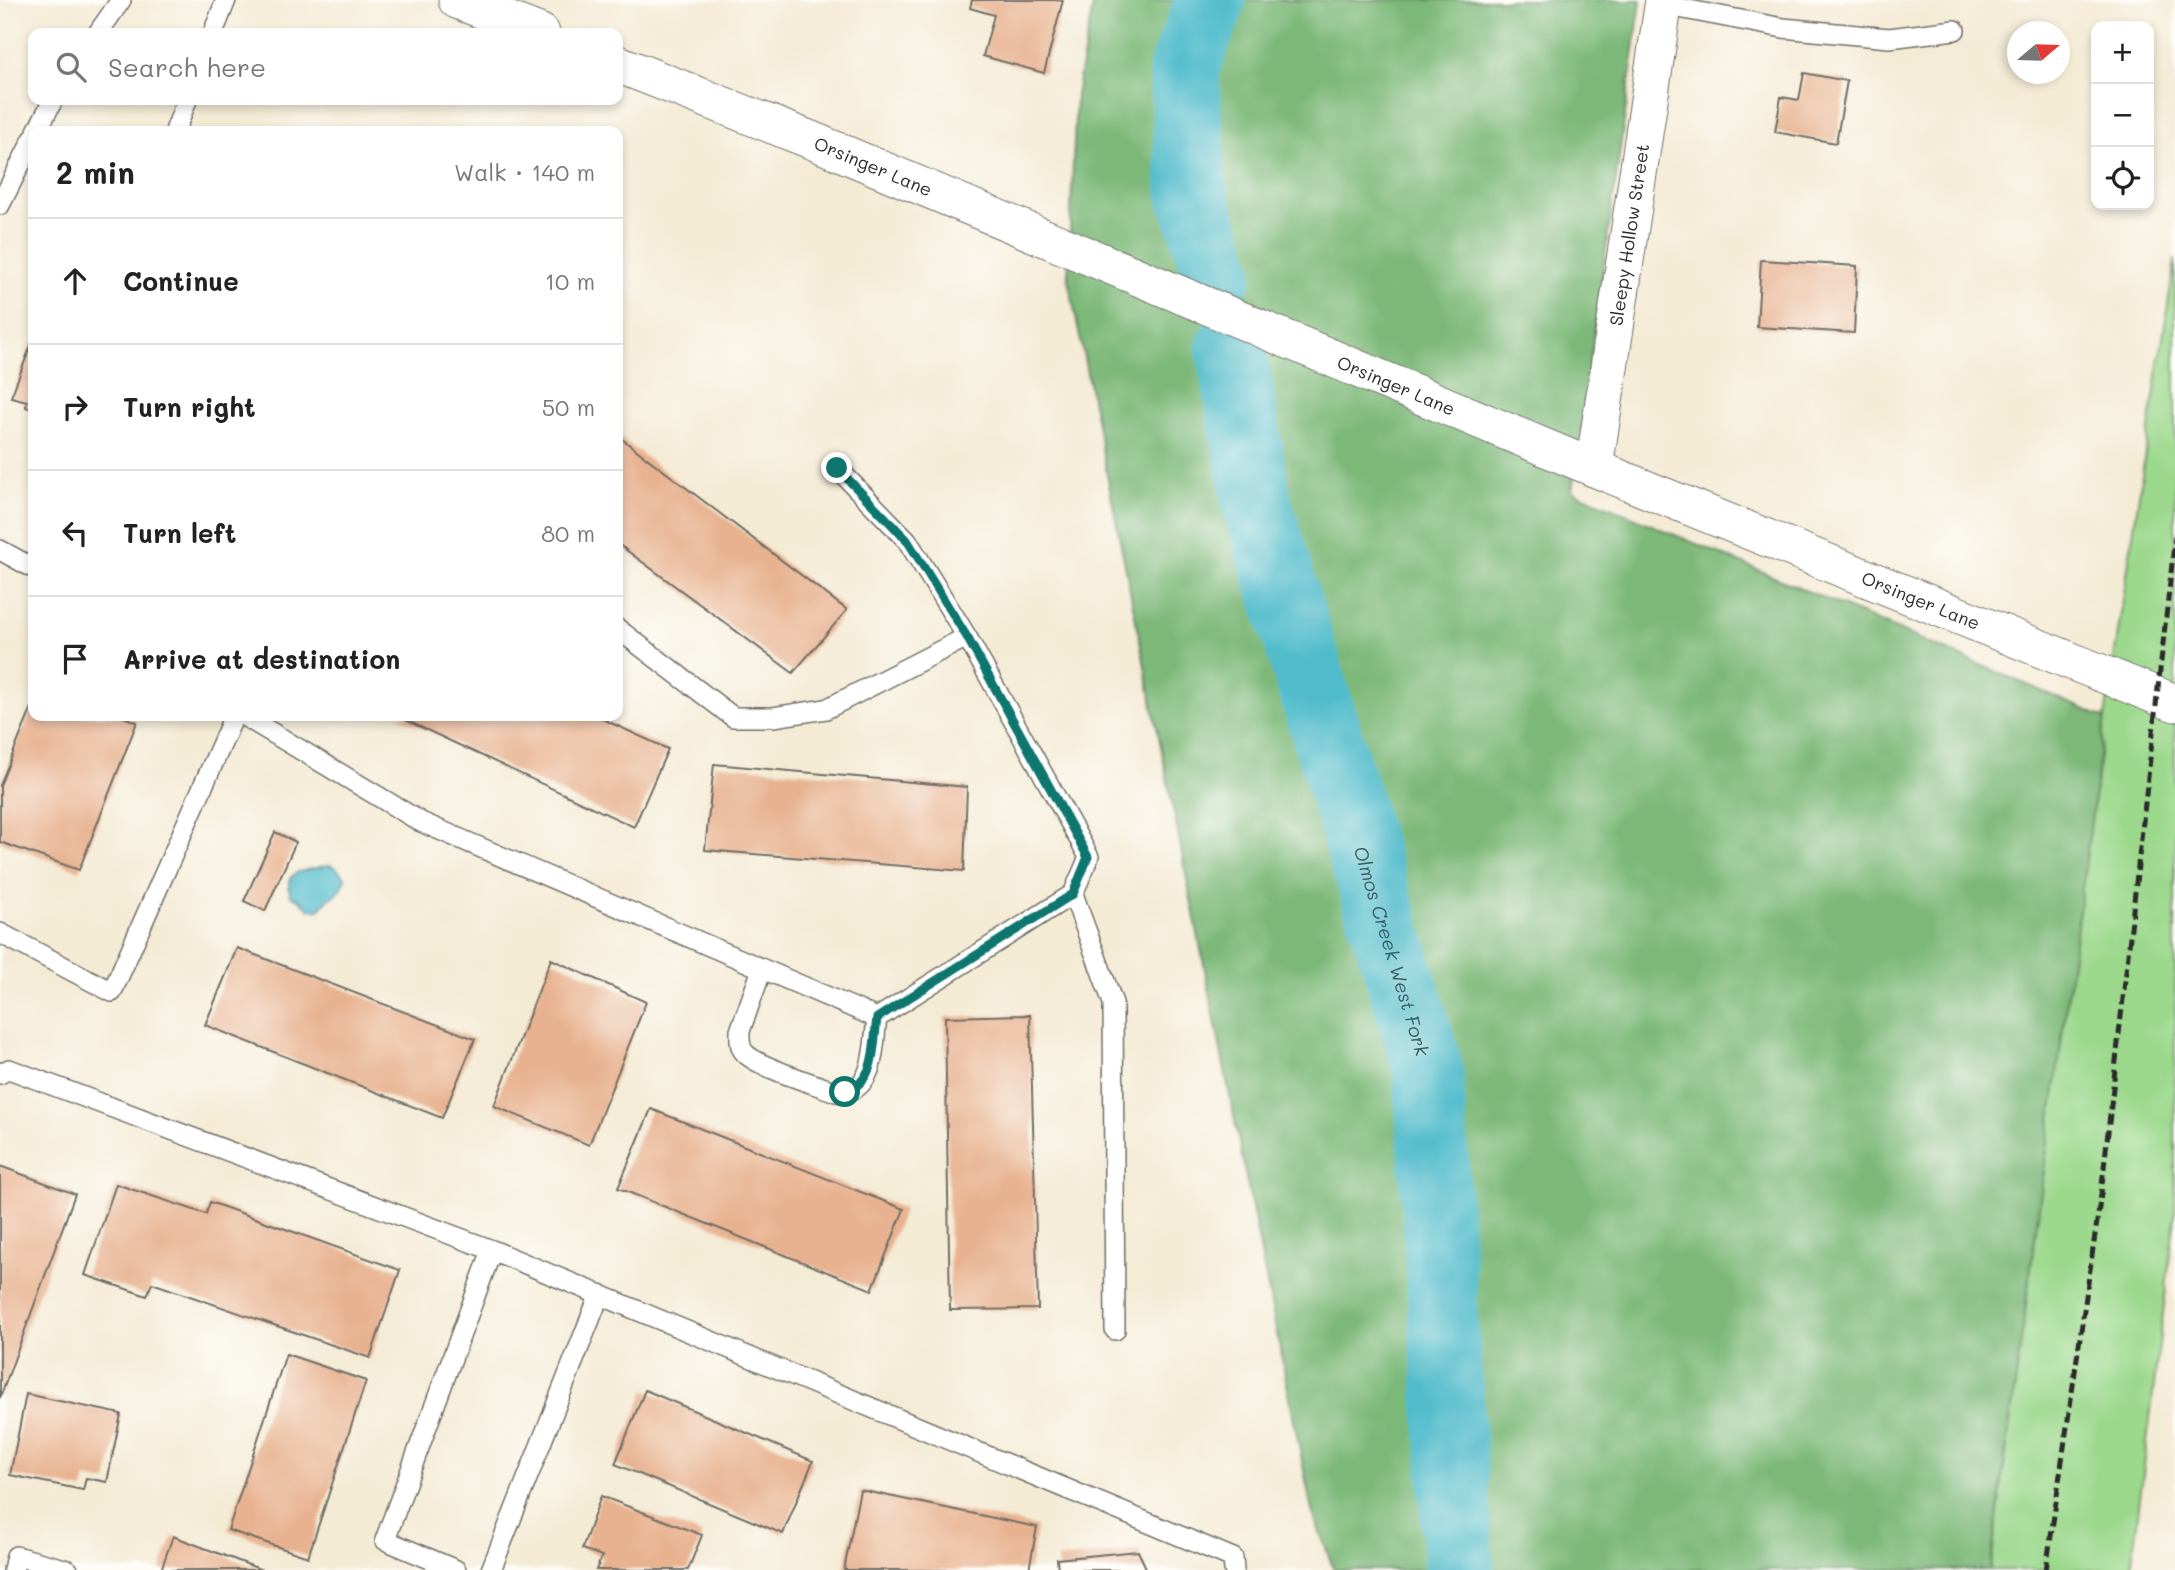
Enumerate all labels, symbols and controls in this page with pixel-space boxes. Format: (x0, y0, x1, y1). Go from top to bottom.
north arrow (2007, 21, 2070, 84)
map controls (2091, 21, 2154, 210)
button: + (2091, 21, 2154, 84)
search box (28, 28, 623, 105)
icon: search (52, 48, 90, 86)
text: Search here (108, 50, 266, 84)
button: − (2091, 84, 2154, 147)
street label: Orsinger Lane (811, 131, 936, 201)
street label: Sleepy Hollow Street (1603, 142, 1654, 327)
button: locate (2091, 147, 2154, 210)
text: 2 min (56, 152, 135, 192)
text: Walk · 140 m (454, 157, 595, 187)
icon: ahead (56, 262, 94, 300)
text: Continue (123, 264, 239, 298)
text: 10 m (545, 266, 595, 296)
street label: Orsinger Lane (1334, 350, 1459, 421)
icon: right (56, 388, 94, 426)
text: Turn right (123, 390, 256, 424)
text: 50 m (542, 392, 595, 422)
route end (821, 452, 852, 483)
icon: left (56, 514, 94, 552)
text: Turn left (123, 516, 236, 550)
text: 80 m (541, 518, 595, 548)
street label: Orsinger Lane (1858, 566, 1984, 635)
icon: arrive (56, 640, 94, 678)
text: Arrive at destination (123, 642, 400, 676)
water label: Olmos Creek West Fork (1349, 843, 1436, 1060)
route start (829, 1076, 860, 1107)

